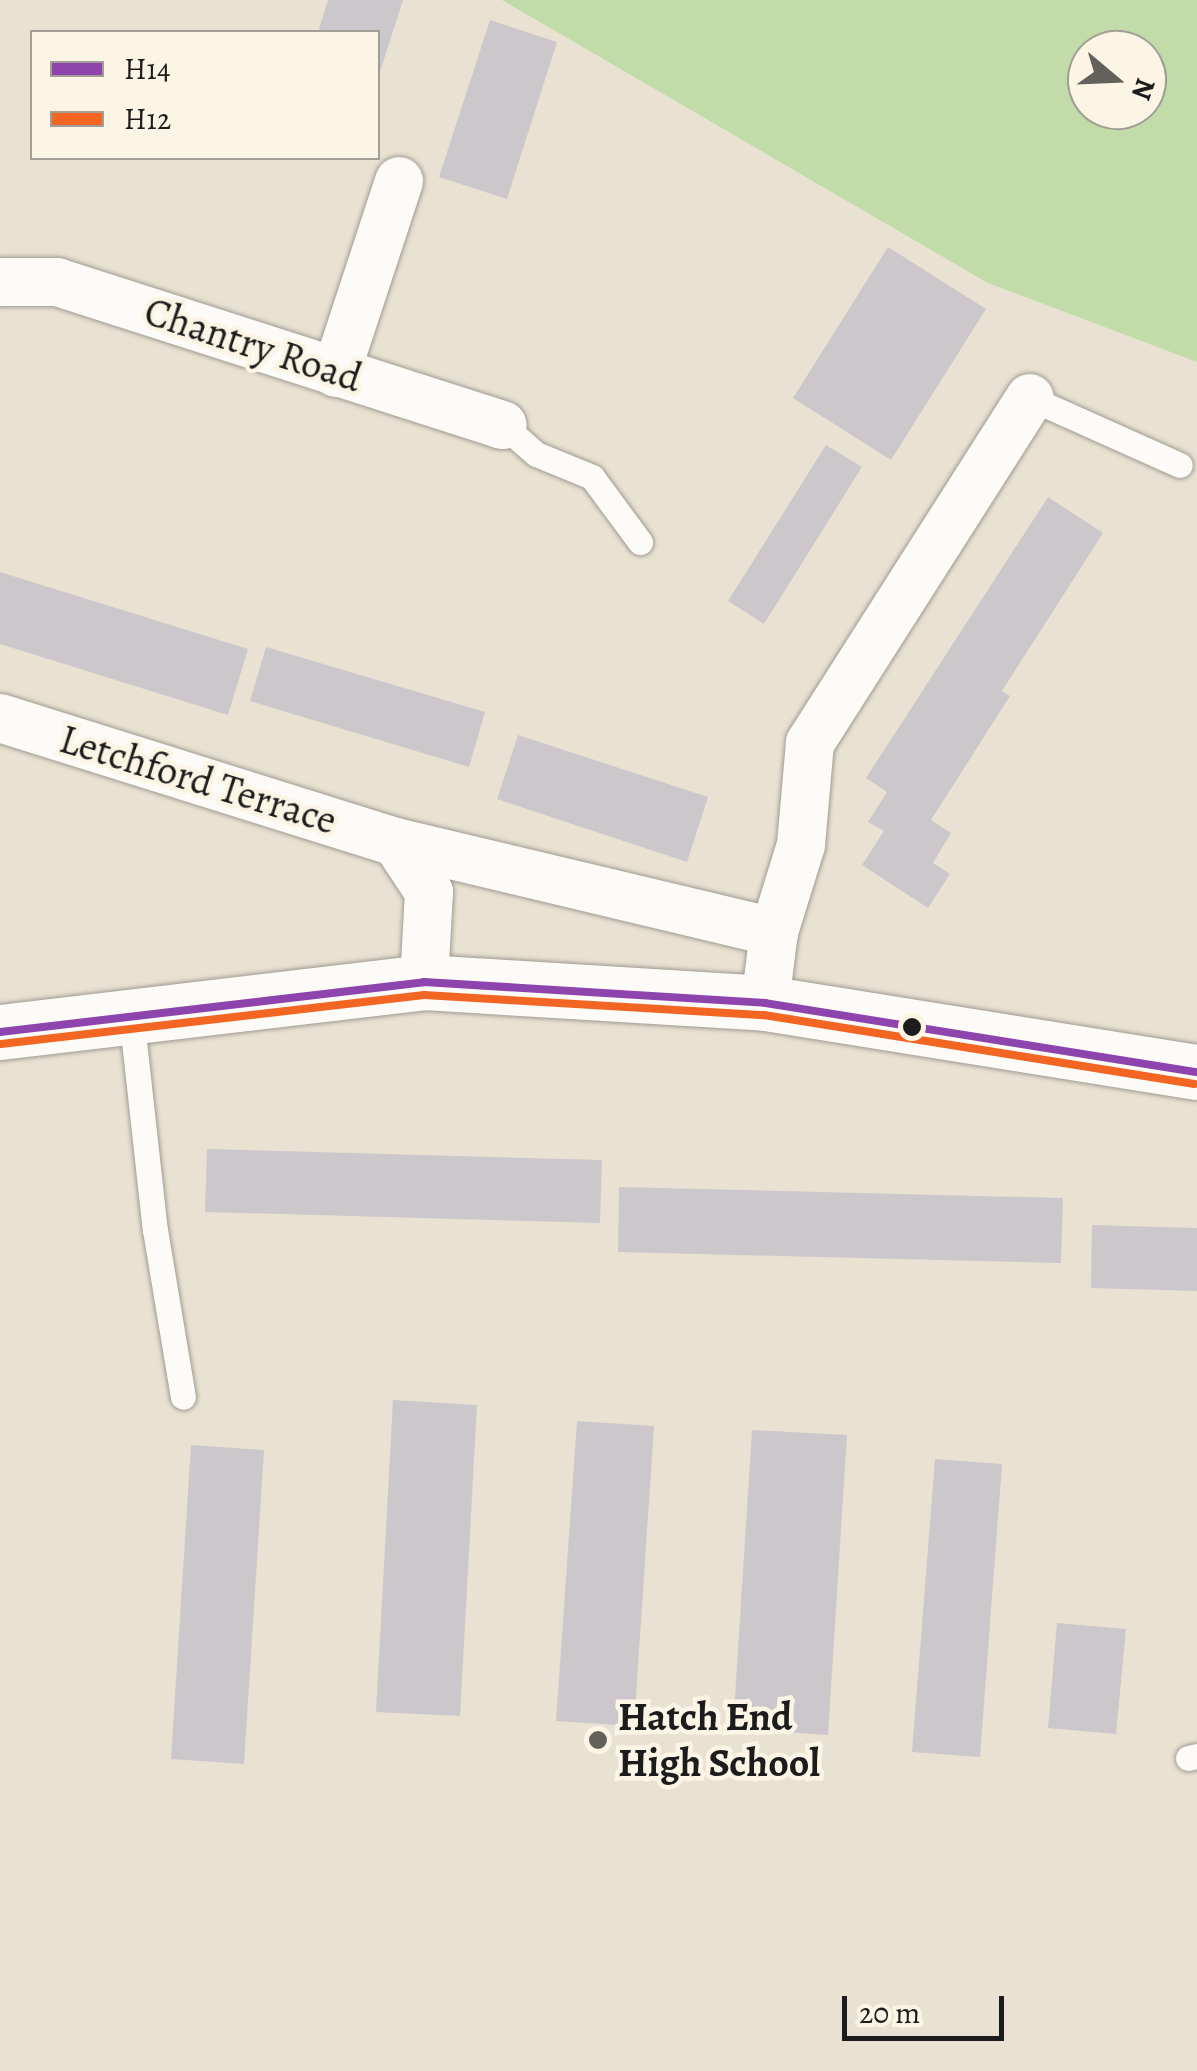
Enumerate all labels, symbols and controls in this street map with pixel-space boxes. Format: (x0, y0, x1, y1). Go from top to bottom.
legend (30, 30, 380, 160)
north arrow (1067, 30, 1167, 130)
text: H14 (124, 49, 170, 89)
text: N (1122, 73, 1165, 105)
text: H12 (124, 99, 171, 139)
street label: Chantry Road (139, 287, 367, 403)
street label: Letchford Terrace (54, 715, 342, 845)
unlabelled marker (902, 1017, 922, 1037)
place label: Hatch End High School (618, 1693, 820, 1787)
marker: Hatch End High School (587, 1729, 609, 1751)
scale bar (847, 1976, 1010, 2038)
text: 20 m (859, 1993, 920, 2033)

